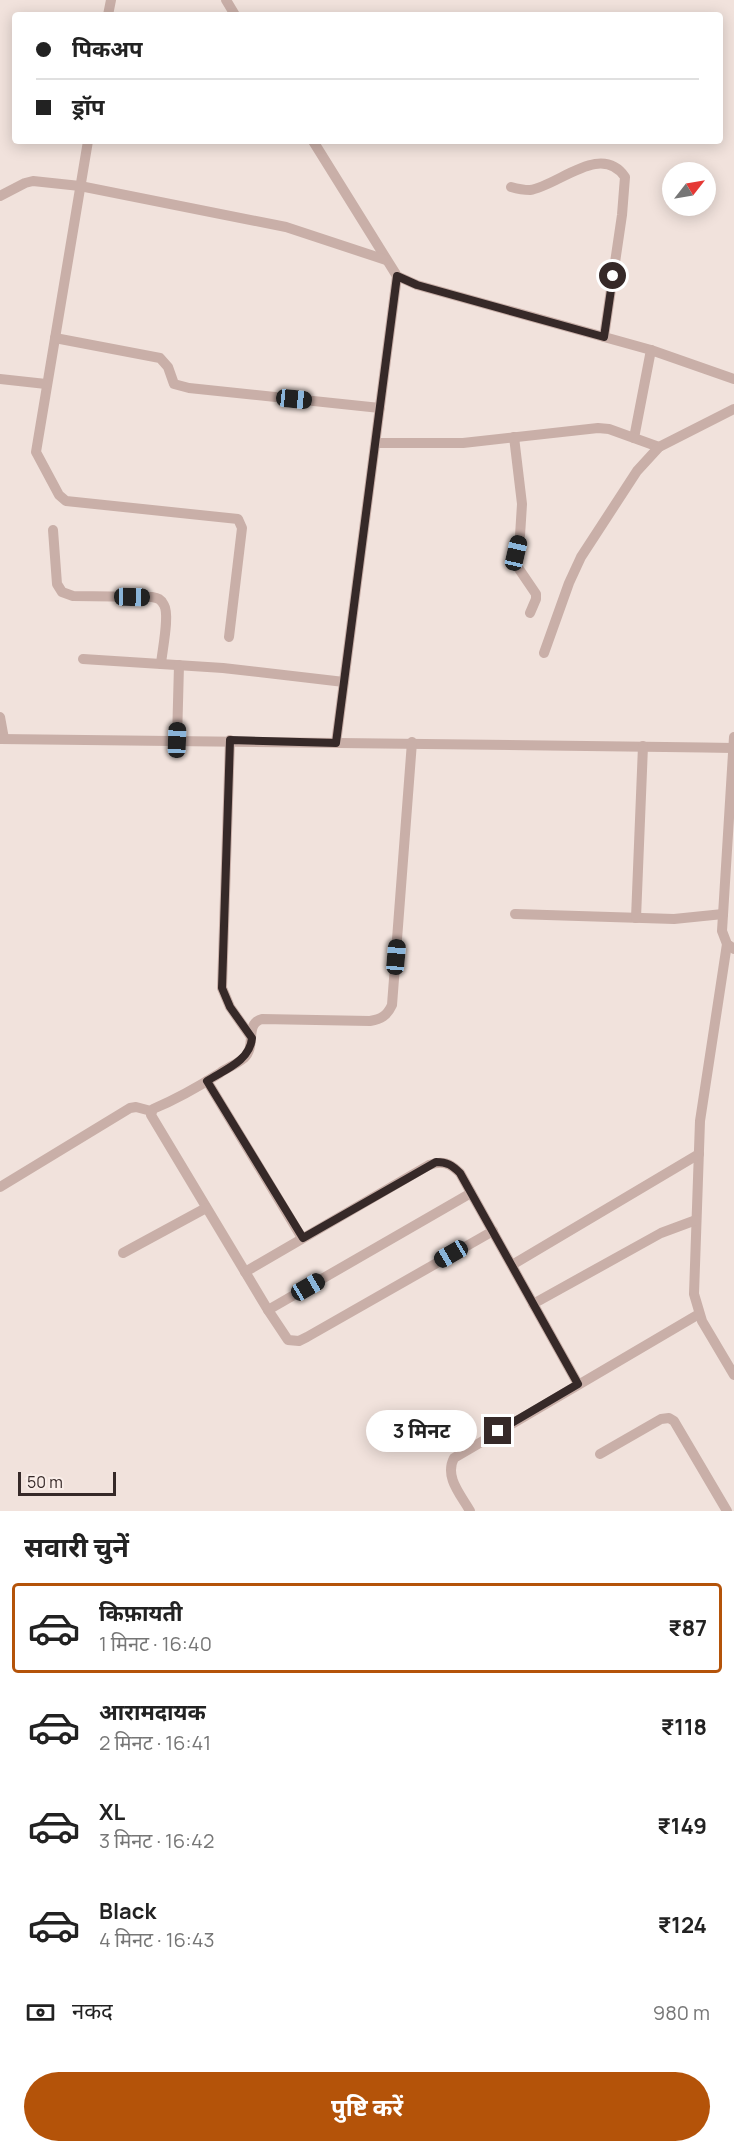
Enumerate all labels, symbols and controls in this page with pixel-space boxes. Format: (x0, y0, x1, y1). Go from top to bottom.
text: पिकअप (72, 34, 143, 64)
text: ड्रॉप (72, 92, 105, 122)
north arrow (662, 162, 716, 216)
map controls (662, 162, 716, 216)
route start (599, 262, 626, 289)
car (275, 388, 313, 410)
car (503, 533, 529, 573)
car (114, 588, 150, 606)
car (167, 722, 187, 758)
car (385, 938, 407, 976)
car (431, 1237, 471, 1271)
car (288, 1270, 328, 1304)
callout: 3 मिनट (366, 1410, 477, 1452)
text: 3 मिनट (393, 1417, 450, 1444)
route end (484, 1417, 511, 1444)
scale bar (18, 1469, 116, 1496)
text: 50 m (27, 1471, 63, 1493)
text: सवारी चुनें (24, 1528, 129, 1565)
text: किफ़ायती (99, 1598, 183, 1628)
icon: car (27, 1601, 81, 1655)
text: ₹87 (668, 1613, 707, 1643)
text: 1 मिनट · 16:40 (99, 1630, 212, 1657)
text: आरामदायक (99, 1697, 206, 1727)
icon: car (27, 1700, 81, 1754)
text: ₹118 (661, 1712, 707, 1742)
text: 2 मिनट · 16:41 (99, 1729, 211, 1756)
text: XL (99, 1797, 125, 1827)
icon: car (27, 1799, 81, 1853)
text: ₹149 (657, 1811, 707, 1841)
text: 3 मिनट · 16:42 (99, 1827, 214, 1854)
text: Black (99, 1896, 156, 1926)
icon: car (27, 1898, 81, 1952)
text: ₹124 (658, 1910, 707, 1940)
text: 4 मिनट · 16:43 (99, 1926, 215, 1953)
icon: cash (24, 1996, 57, 2029)
text: नकद (72, 1996, 113, 2026)
text: 980 m (653, 1999, 710, 2026)
button: पुष्टि करें (24, 2072, 710, 2141)

